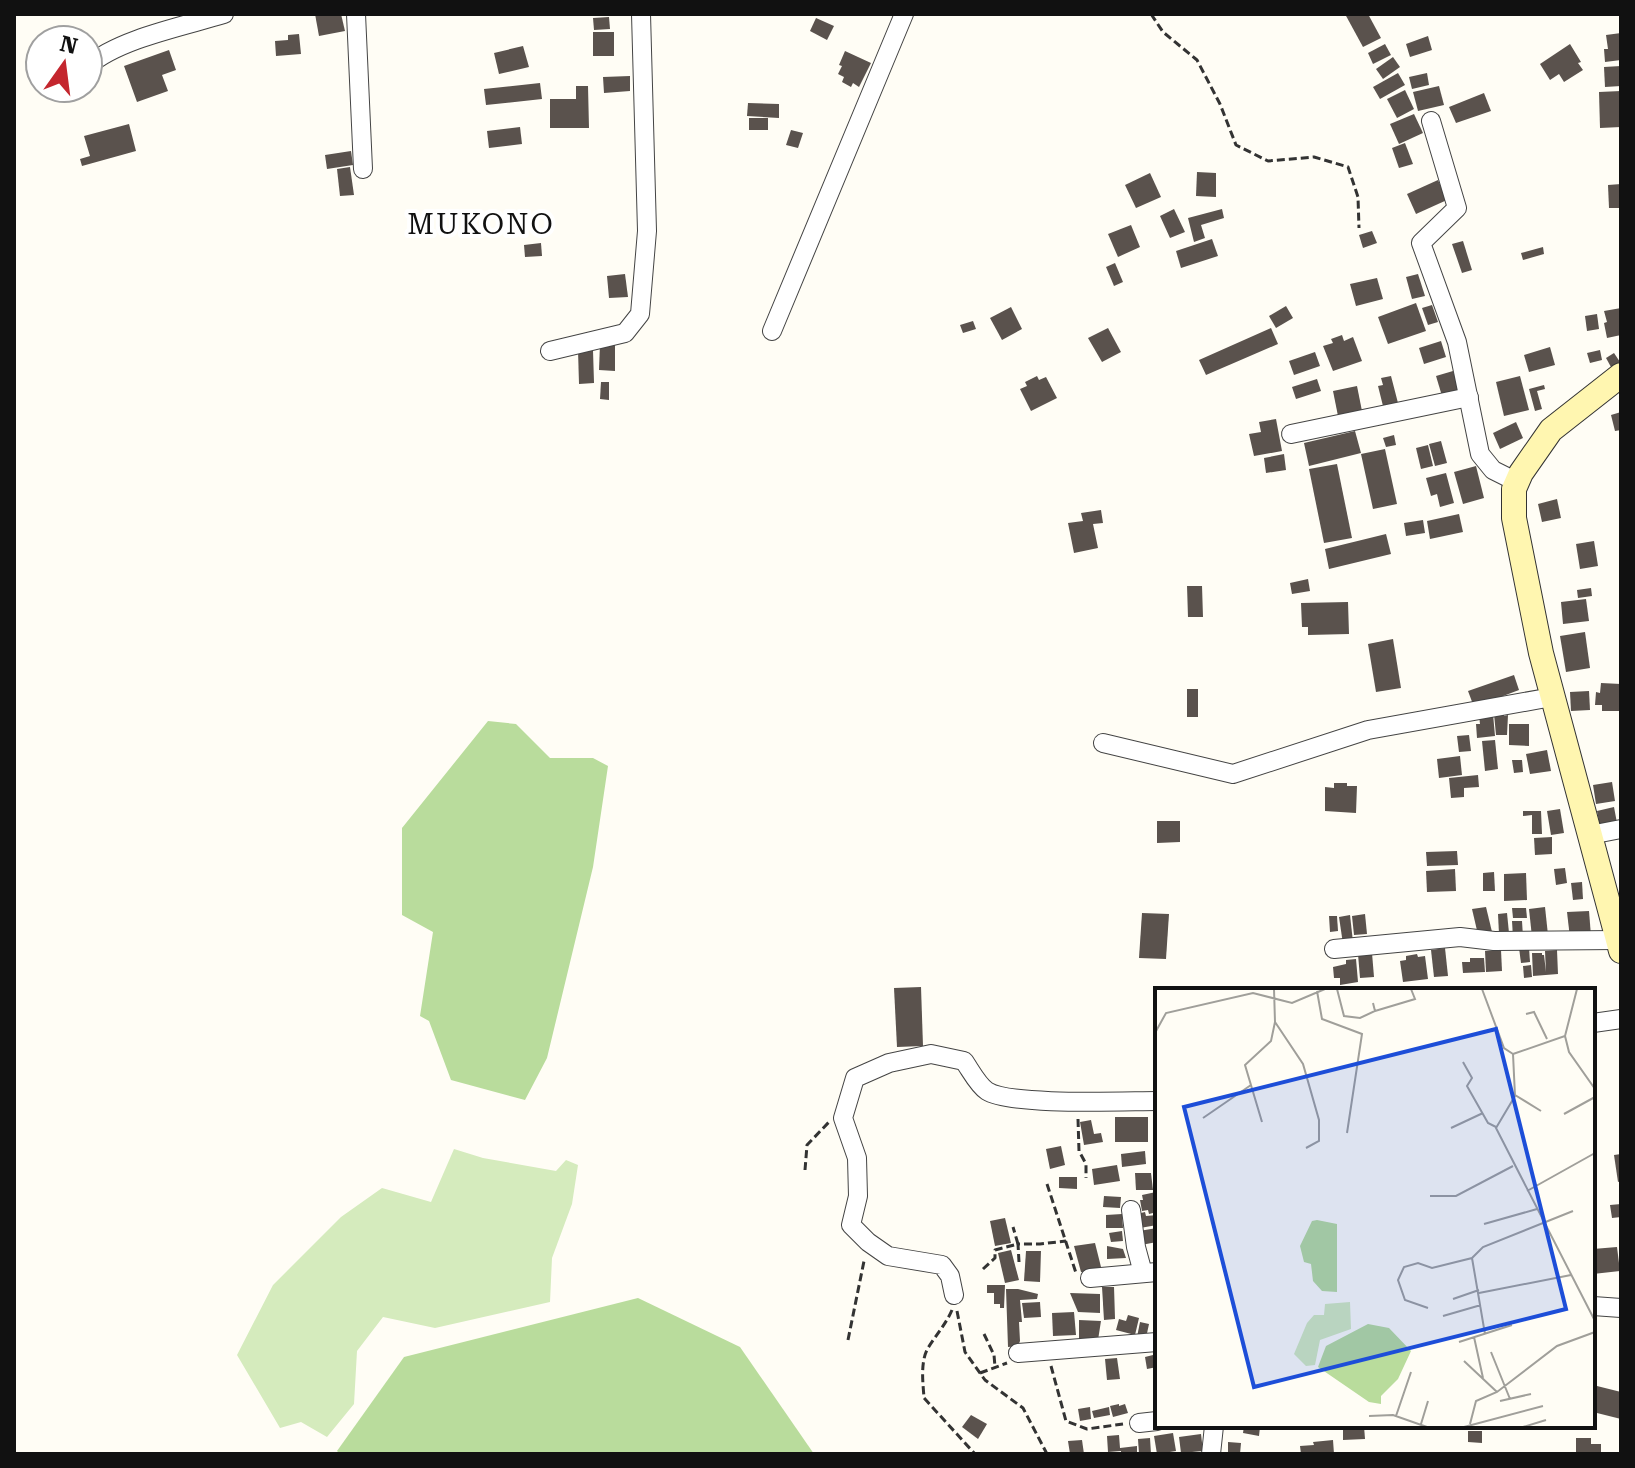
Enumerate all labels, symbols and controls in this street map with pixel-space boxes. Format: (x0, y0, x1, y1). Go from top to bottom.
north arrow (24, 24, 104, 104)
text: N (57, 31, 80, 59)
district label: MUKONO (407, 208, 555, 241)
inset map (1155, 988, 1595, 1428)

